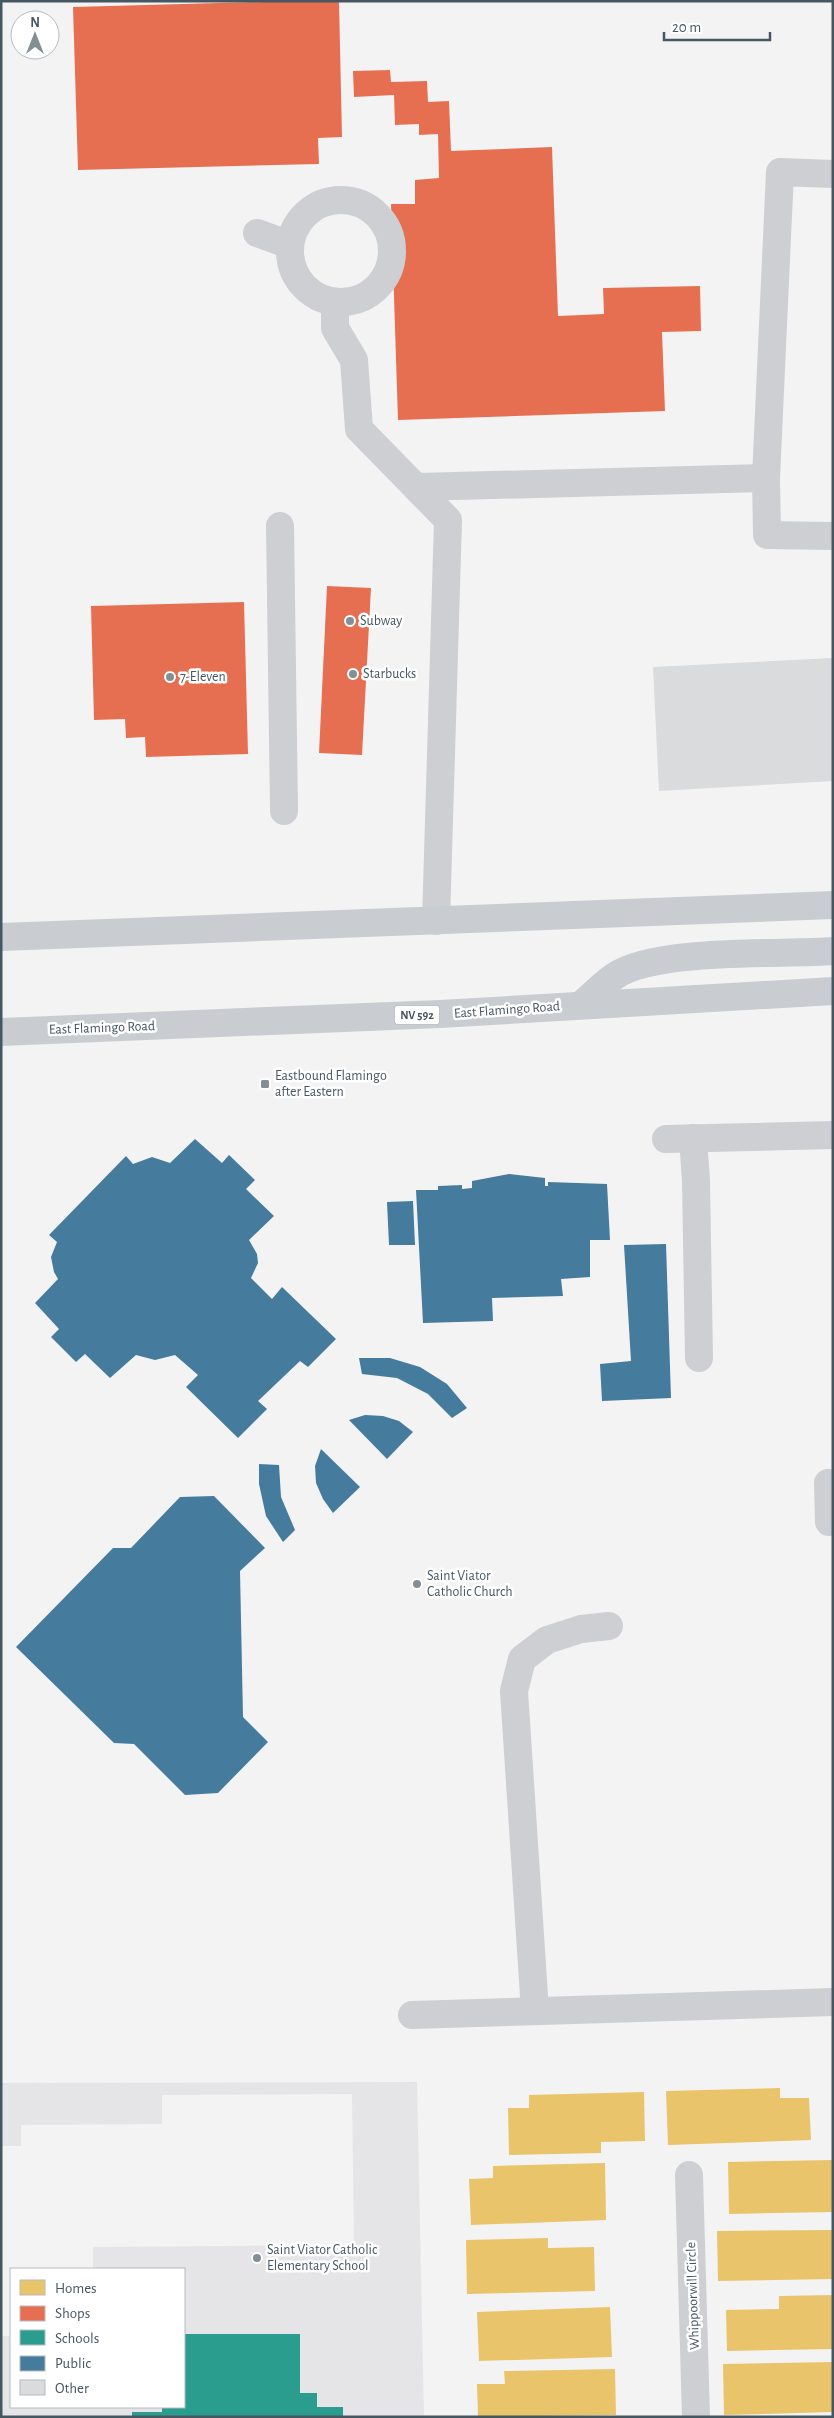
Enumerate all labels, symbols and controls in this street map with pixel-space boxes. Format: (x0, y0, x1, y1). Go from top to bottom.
north arrow (10, 10, 60, 60)
scale bar (664, 10, 770, 42)
text: N (30, 16, 40, 30)
text: 20 m (672, 20, 701, 35)
place label: Subway (360, 614, 402, 628)
marker: Subway (344, 615, 356, 627)
place label: Starbucks (363, 667, 416, 681)
marker: Starbucks (347, 668, 359, 680)
place label: 7-Eleven (180, 670, 226, 684)
marker: 7-Eleven (164, 671, 176, 683)
street label: East Flamingo Road (453, 999, 561, 1021)
road number: NV 592 (394, 1006, 440, 1024)
street label: East Flamingo Road (49, 1019, 155, 1037)
place label: Eastbound Flamingo after Eastern (275, 1069, 387, 1099)
marker: Eastbound Flamingo after Eastern (259, 1078, 271, 1090)
place label: Saint Viator Catholic Church (427, 1569, 513, 1599)
marker: Saint Viator Catholic Church (411, 1578, 423, 1590)
street label: Whippoorwill Circle (684, 2242, 702, 2350)
place label: Saint Viator Catholic Elementary School (267, 2243, 378, 2273)
marker: Saint Viator Catholic Elementary School (251, 2252, 263, 2264)
legend (10, 2268, 185, 2408)
text: Homes (55, 2281, 97, 2296)
text: Shops (55, 2306, 90, 2321)
text: Schools (55, 2331, 99, 2346)
text: Public (55, 2356, 91, 2371)
text: Other (55, 2381, 89, 2396)

